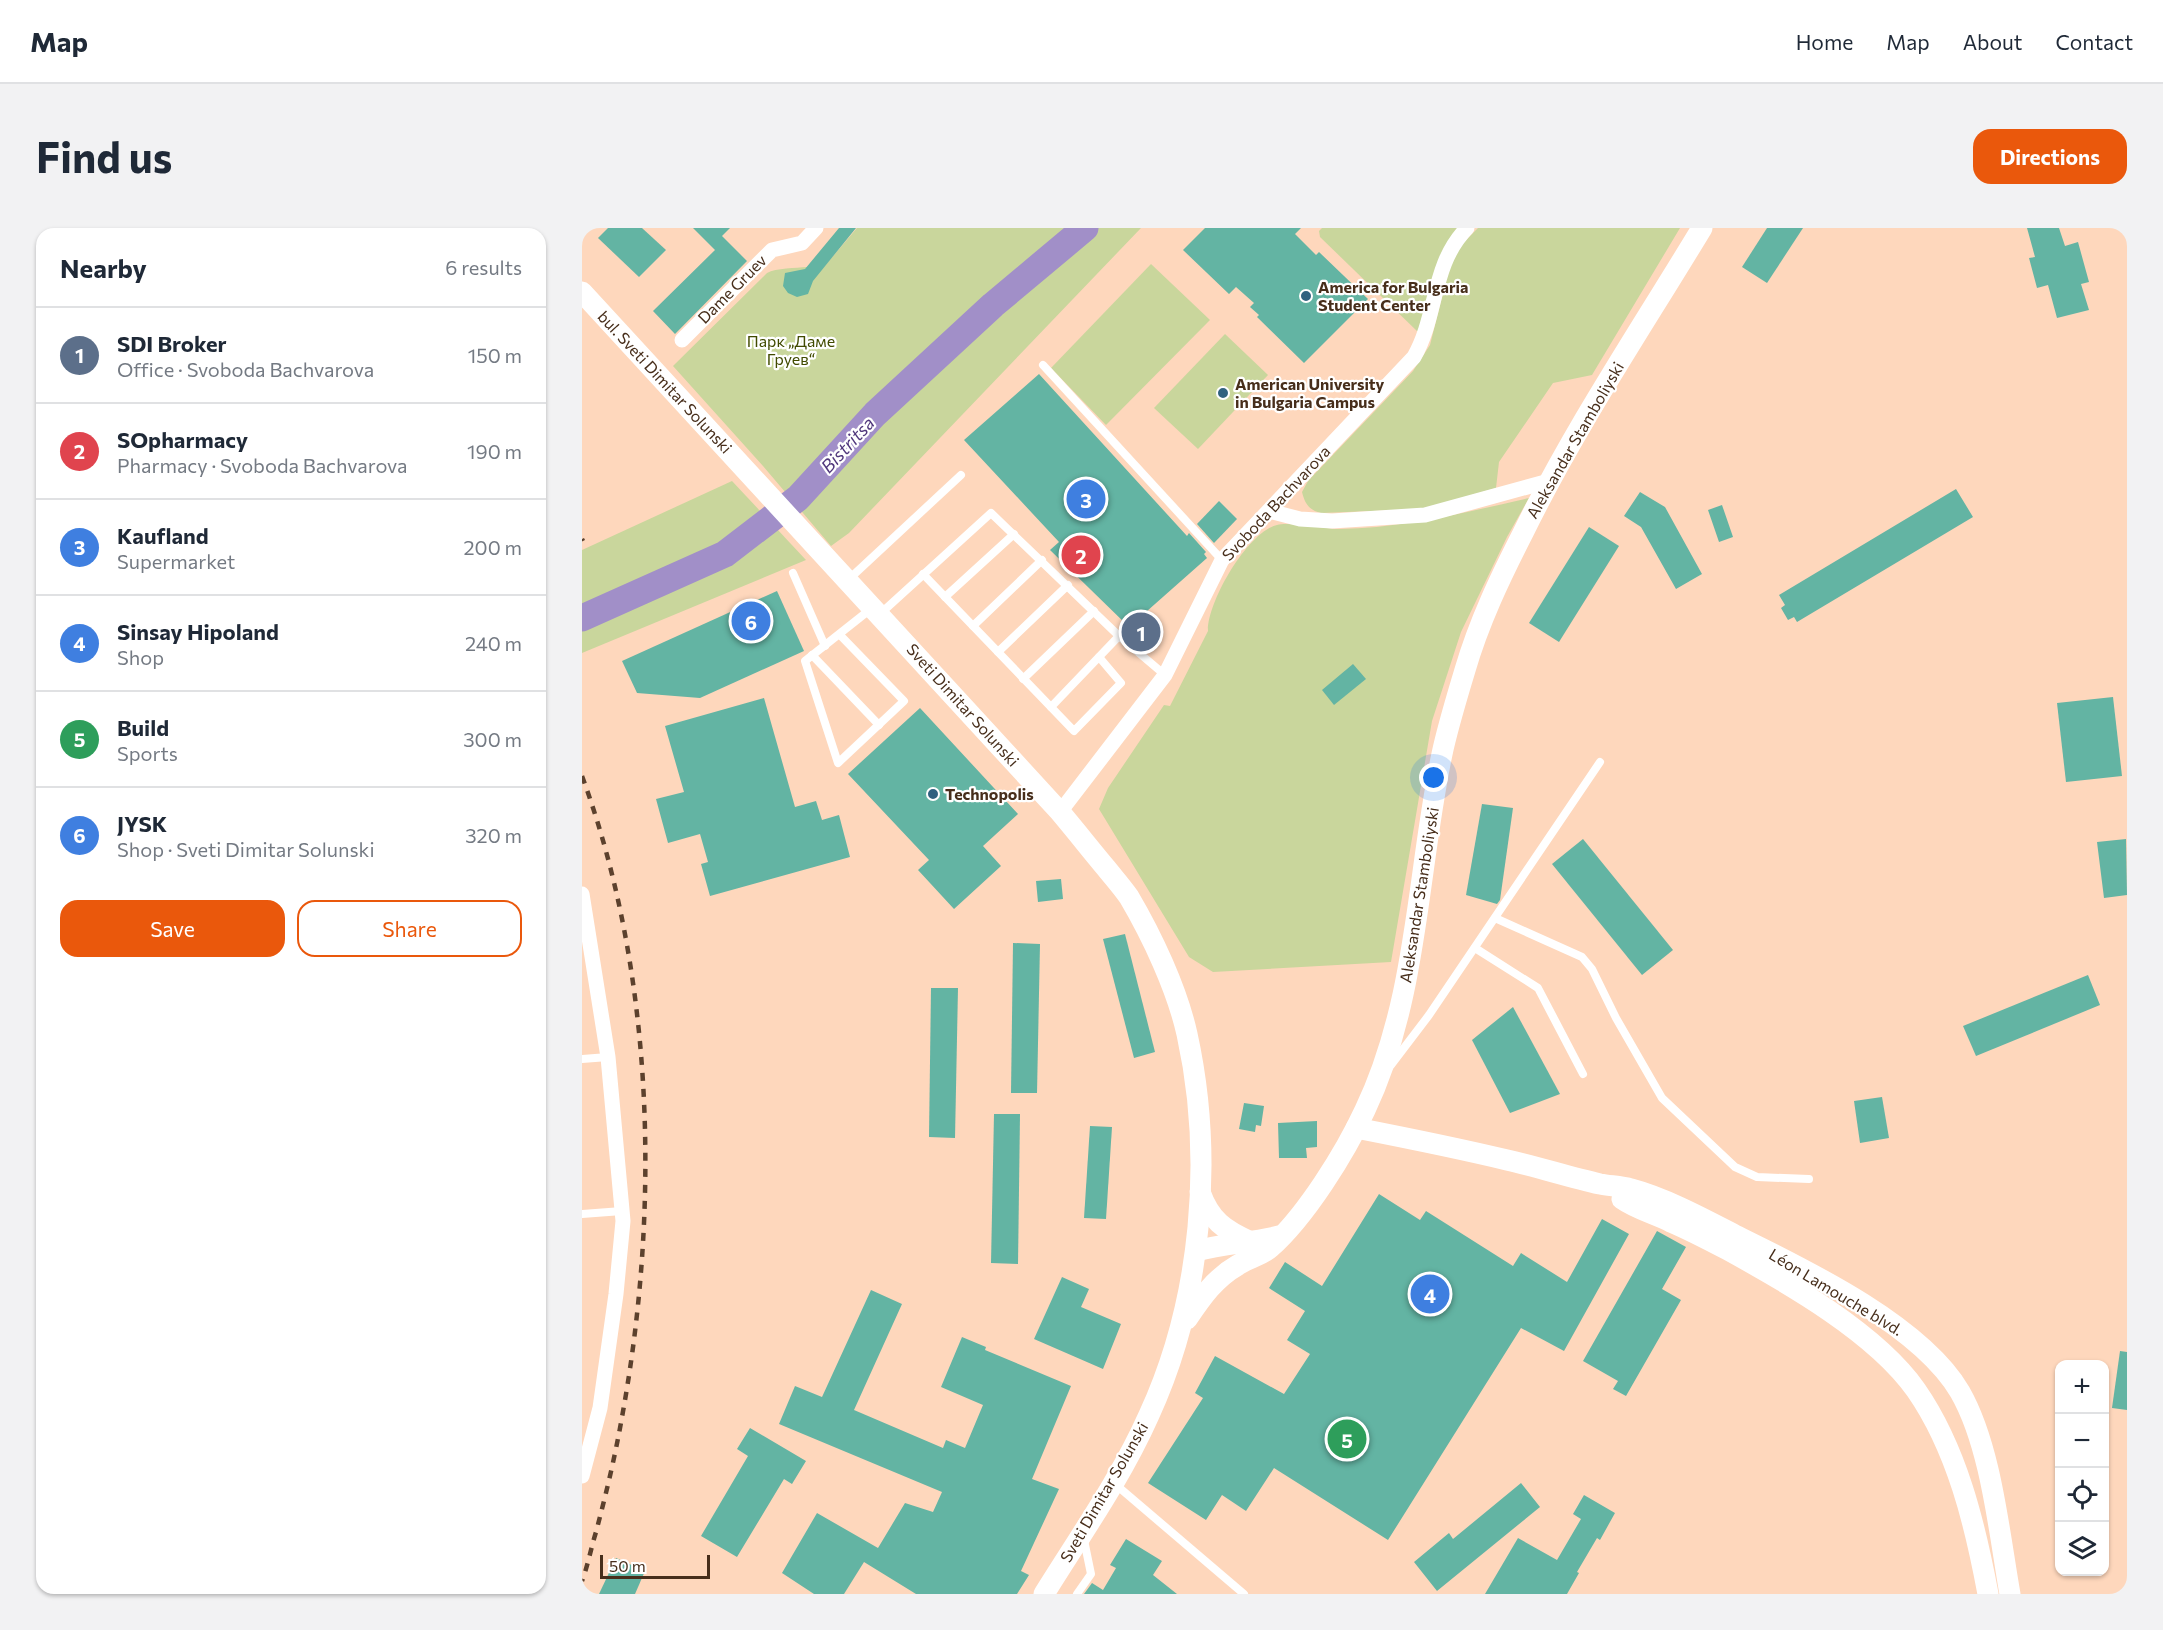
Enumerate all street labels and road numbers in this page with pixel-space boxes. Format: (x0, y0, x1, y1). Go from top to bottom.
street label: Dame Gruev (693, 250, 770, 327)
street label: bul. Sveti Dimitar Solunski (594, 306, 736, 457)
street label: Aleksandar Stamboliyski (1522, 358, 1627, 521)
street label: Svoboda Bachvarova (1218, 441, 1334, 564)
street label: Sveti Dimitar Solunski (903, 639, 1023, 770)
street label: Aleksandar Stamboliyski (1395, 806, 1442, 984)
street label: Léon Lamouche blvd. (1766, 1244, 1907, 1339)
street label: Sveti Dimitar Solunski (1056, 1418, 1151, 1565)

